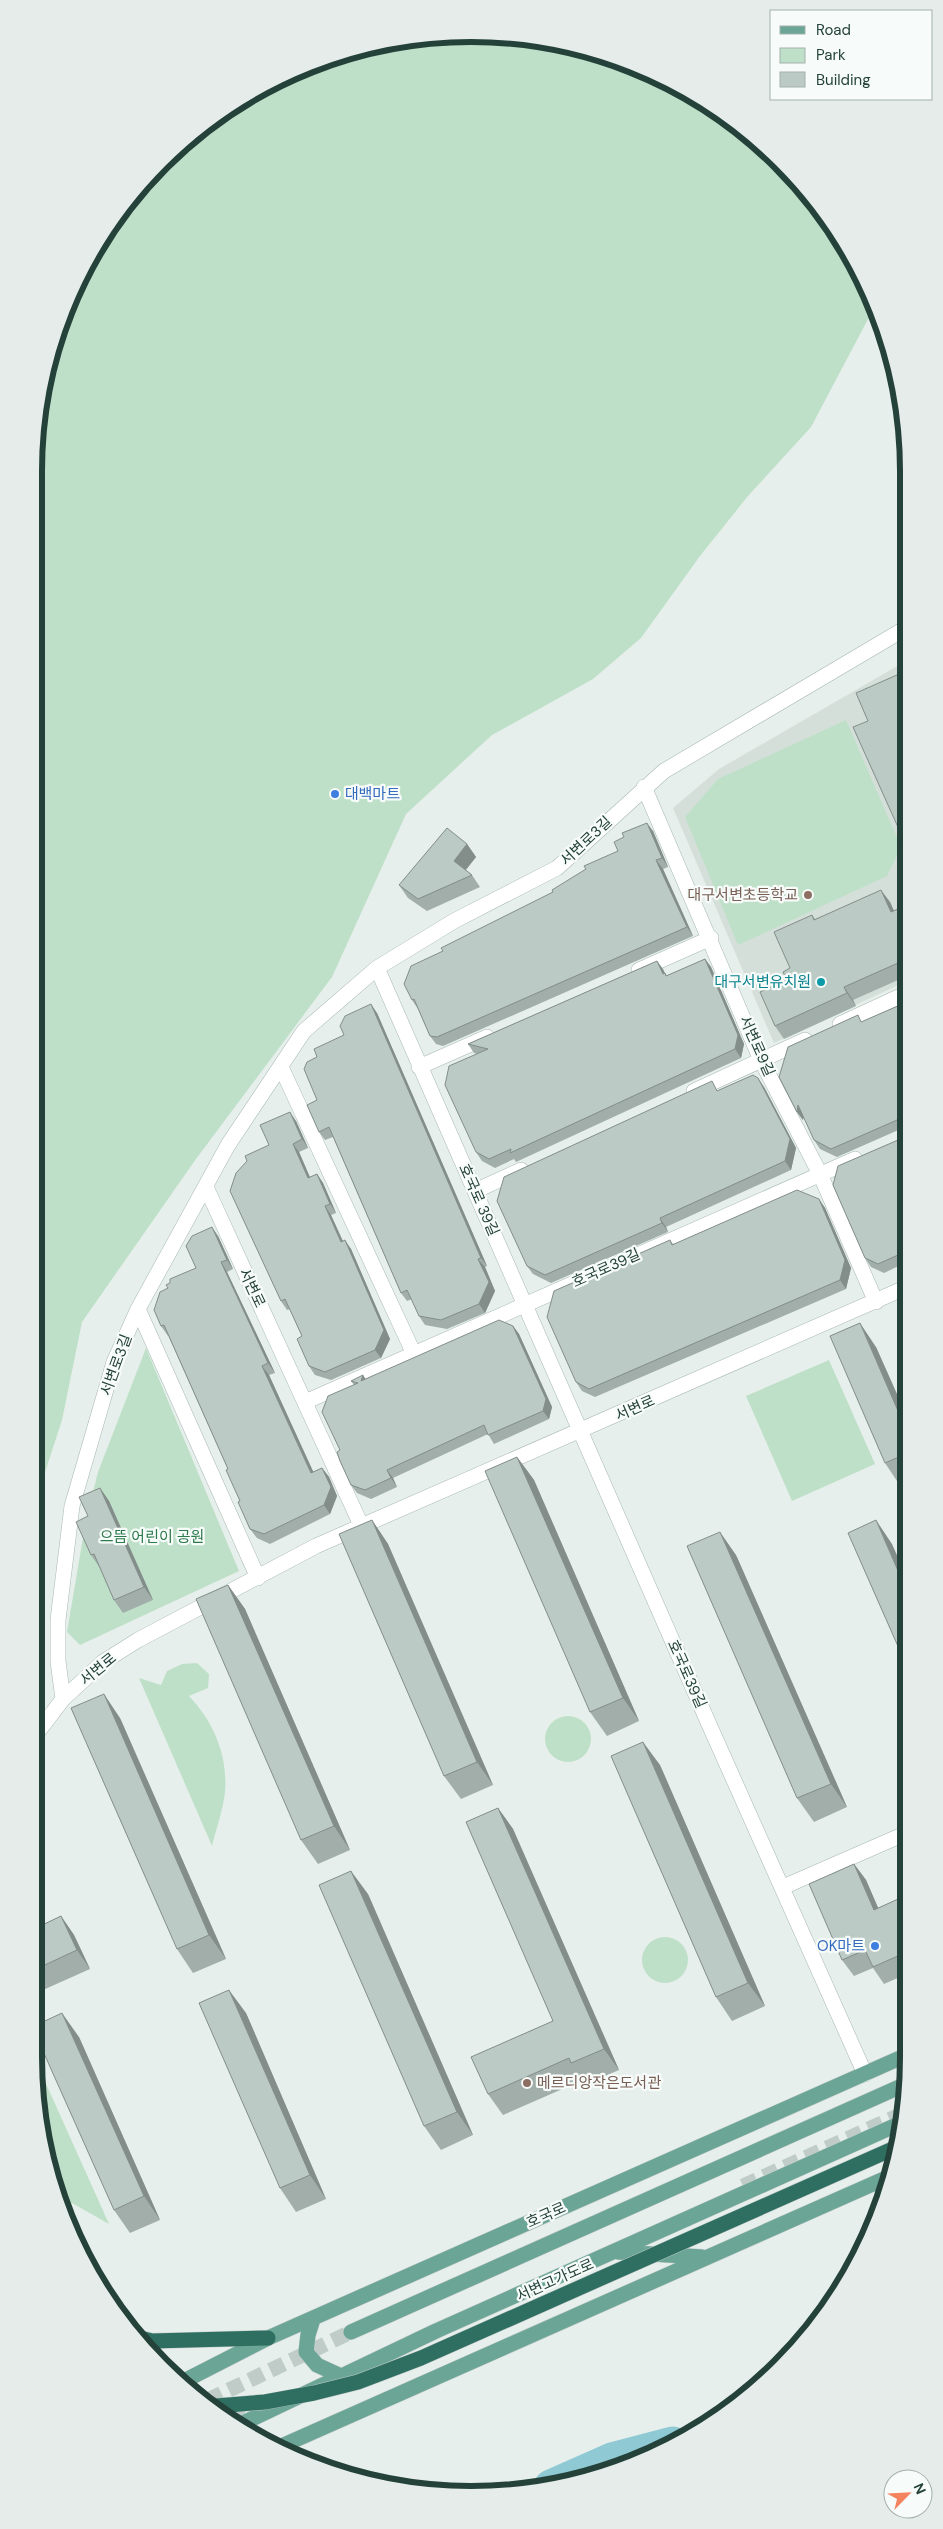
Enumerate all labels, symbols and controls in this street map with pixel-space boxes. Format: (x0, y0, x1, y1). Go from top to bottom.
legend (770, 10, 933, 100)
text: Road (816, 20, 851, 40)
text: Park (816, 45, 846, 65)
text: Building (816, 70, 871, 90)
place label: 대백마트 (345, 784, 400, 804)
marker: 대백마트 (329, 788, 341, 800)
street label: 서변로3길 (556, 812, 616, 870)
place label: 대구서변초등학교 (688, 885, 798, 905)
marker: 대구서변초등학교 (802, 889, 814, 901)
place label: 대구서변유치원 (714, 972, 811, 992)
marker: 대구서변유치원 (815, 976, 827, 988)
street label: 서변로9길 (735, 1012, 779, 1080)
street label: 호국로 39길 (454, 1161, 504, 1239)
street label: 호국로39길 (569, 1244, 643, 1292)
street label: 서변로 (234, 1265, 270, 1311)
street label: 서변로3길 (96, 1331, 136, 1399)
street label: 서변로 (612, 1390, 658, 1426)
park label: 으뜸 어린이 공원 (100, 1527, 204, 1547)
street label: 호국로39길 (663, 1637, 711, 1711)
street label: 서변로 (76, 1648, 120, 1690)
place label: OK마트 (817, 1936, 865, 1956)
marker: OK마트 (869, 1940, 881, 1952)
place label: 메르디앙작은도서관 (537, 2073, 661, 2093)
marker: 메르디앙작은도서관 (521, 2077, 533, 2089)
street label: 호국로 (523, 2197, 569, 2233)
street label: 서변고가도로 (513, 2254, 597, 2306)
north arrow (883, 2469, 933, 2519)
text: N (910, 2480, 930, 2497)

